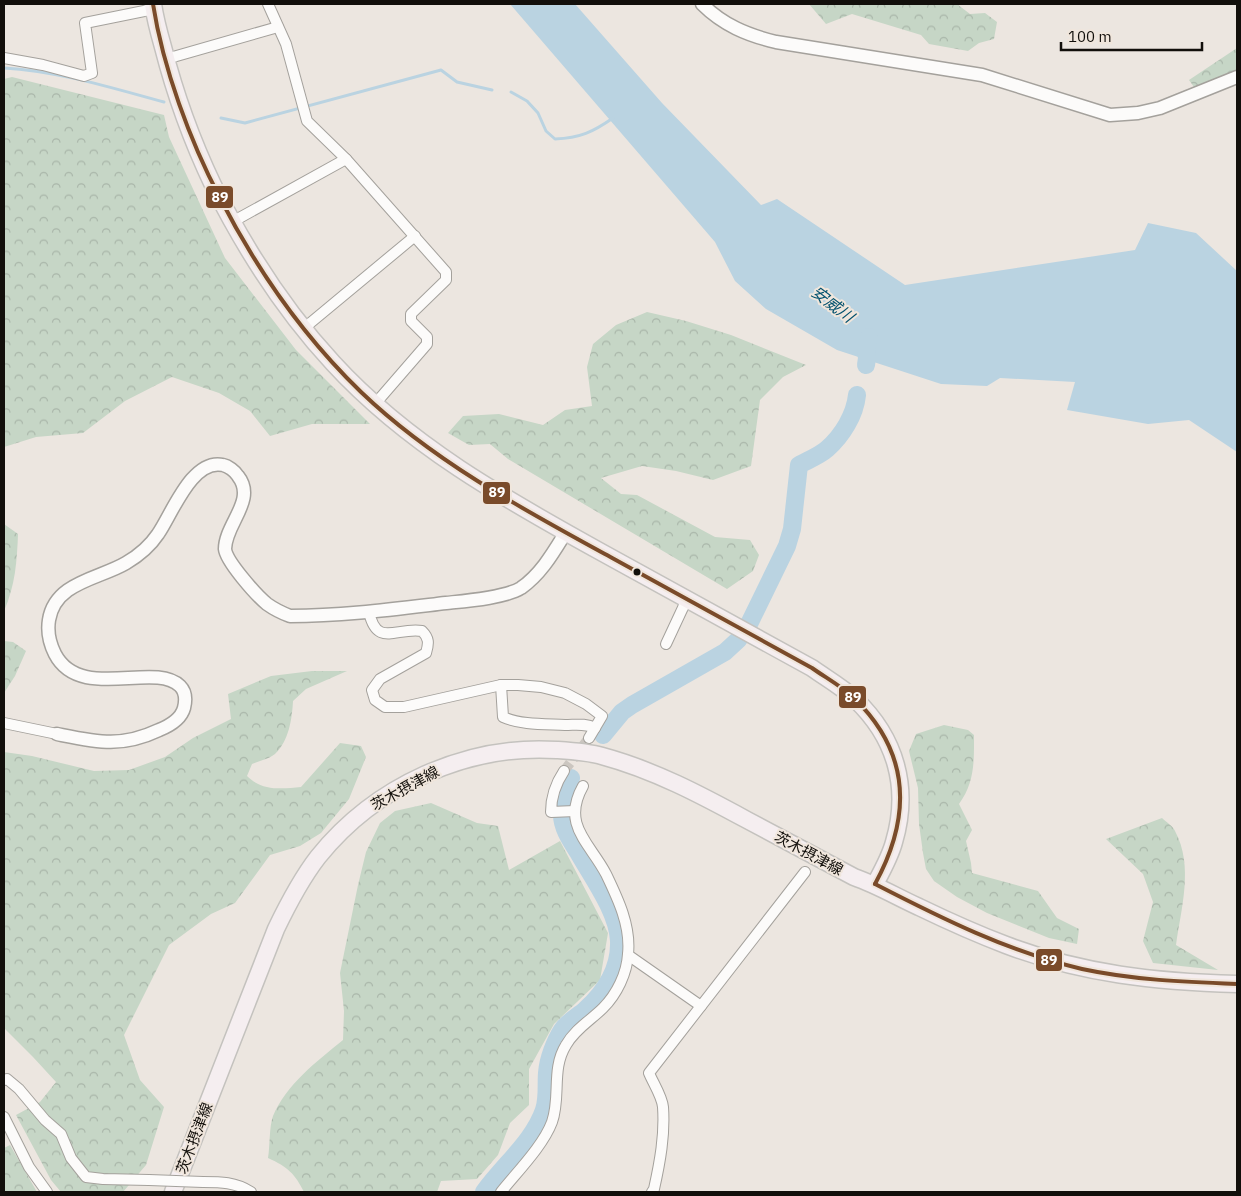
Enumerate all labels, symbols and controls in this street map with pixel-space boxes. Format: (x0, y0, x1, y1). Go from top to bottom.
scale bar (1061, 20, 1202, 52)
text: 100 m (1068, 27, 1112, 46)
line badge: 89 (205, 185, 234, 209)
text: 89 (212, 188, 228, 206)
water label: 安威川 (808, 282, 860, 328)
line badge: 89 (482, 481, 511, 505)
text: 89 (489, 483, 505, 501)
unlabelled marker (632, 567, 642, 577)
line badge: 89 (838, 685, 867, 709)
text: 89 (845, 688, 861, 706)
street label: 茨木摂津線 (368, 762, 442, 814)
street label: 茨木摂津線 (771, 827, 847, 879)
line badge: 89 (1035, 948, 1063, 972)
text: 89 (1041, 951, 1057, 969)
street label: 茨木摂津線 (172, 1100, 216, 1176)

